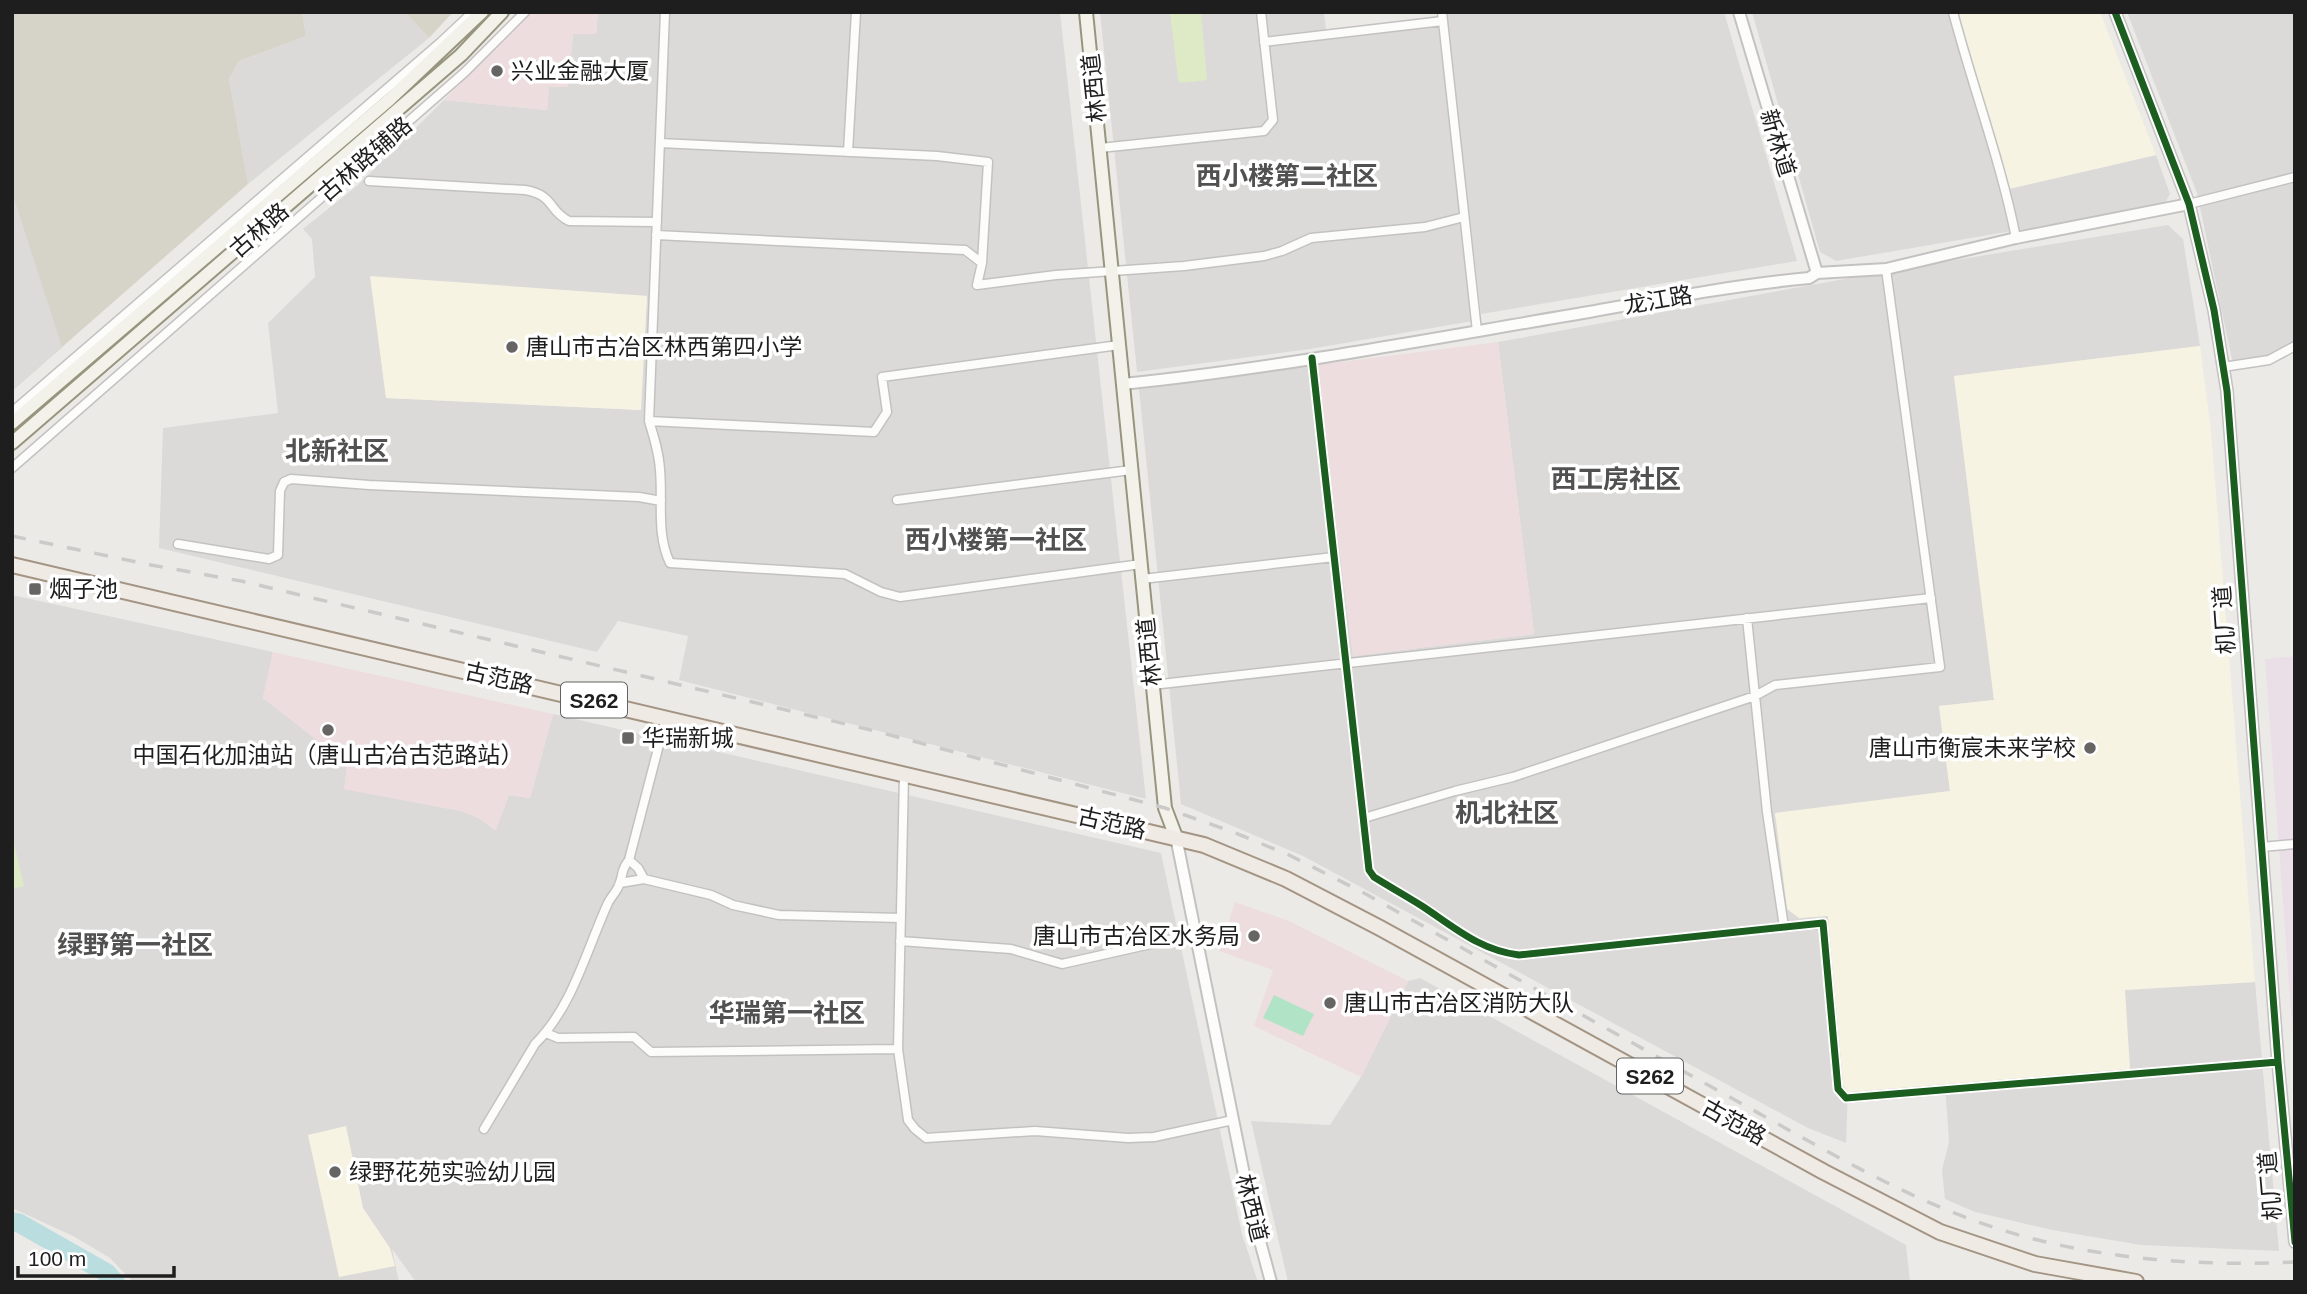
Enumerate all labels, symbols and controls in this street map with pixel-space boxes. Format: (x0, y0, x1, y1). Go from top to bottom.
street label: 林西道 (1077, 52, 1111, 124)
place label: 兴业金融大厦 (511, 58, 649, 84)
marker: 兴业金融大厦 (489, 63, 505, 79)
street label: 新林道 (1755, 106, 1801, 180)
street label: 古林路辅路 (313, 111, 417, 207)
district label: 西小楼第二社区 (1196, 161, 1378, 191)
street label: 古林路 (224, 198, 294, 262)
street label: 龙江路 (1622, 281, 1694, 319)
place label: 唐山市古冶区林西第四小学 (526, 334, 802, 360)
marker: 唐山市古冶区林西第四小学 (504, 339, 520, 355)
district label: 北新社区 (285, 436, 389, 466)
district label: 西工房社区 (1551, 464, 1681, 494)
district label: 西小楼第一社区 (905, 525, 1087, 555)
place label: 烟子池 (49, 576, 118, 602)
marker: 烟子池 (27, 581, 43, 597)
street label: 机厂道 (2209, 585, 2239, 655)
street label: 林西道 (1132, 616, 1166, 688)
street label: 古范路 (462, 658, 536, 698)
road number: S262 (561, 682, 627, 718)
marker: 中国石化加油站（唐山古冶古范路站） (320, 722, 336, 738)
place label: 华瑞新城 (642, 725, 734, 751)
marker: 华瑞新城 (620, 730, 636, 746)
place label: 唐山市衡宸未来学校 (1869, 735, 2076, 761)
marker: 唐山市衡宸未来学校 (2082, 740, 2098, 756)
place label: 中国石化加油站（唐山古冶古范路站） (133, 742, 524, 768)
district label: 机北社区 (1455, 798, 1559, 828)
street label: 古范路 (1075, 803, 1149, 843)
place label: 唐山市古冶区水务局 (1033, 923, 1240, 949)
marker: 唐山市古冶区水务局 (1246, 928, 1262, 944)
district label: 绿野第一社区 (57, 930, 213, 960)
place label: 唐山市古冶区消防大队 (1344, 990, 1574, 1016)
marker: 唐山市古冶区消防大队 (1322, 995, 1338, 1011)
district label: 华瑞第一社区 (709, 998, 865, 1028)
road number: S262 (1617, 1058, 1683, 1094)
street label: 古范路 (1698, 1094, 1770, 1150)
street label: 机厂道 (2254, 1150, 2286, 1222)
place label: 绿野花苑实验幼儿园 (349, 1159, 556, 1185)
marker: 绿野花苑实验幼儿园 (327, 1164, 343, 1180)
street label: 林西道 (1231, 1171, 1273, 1245)
scale bar (18, 1234, 173, 1278)
text: 100 m (28, 1247, 86, 1270)

